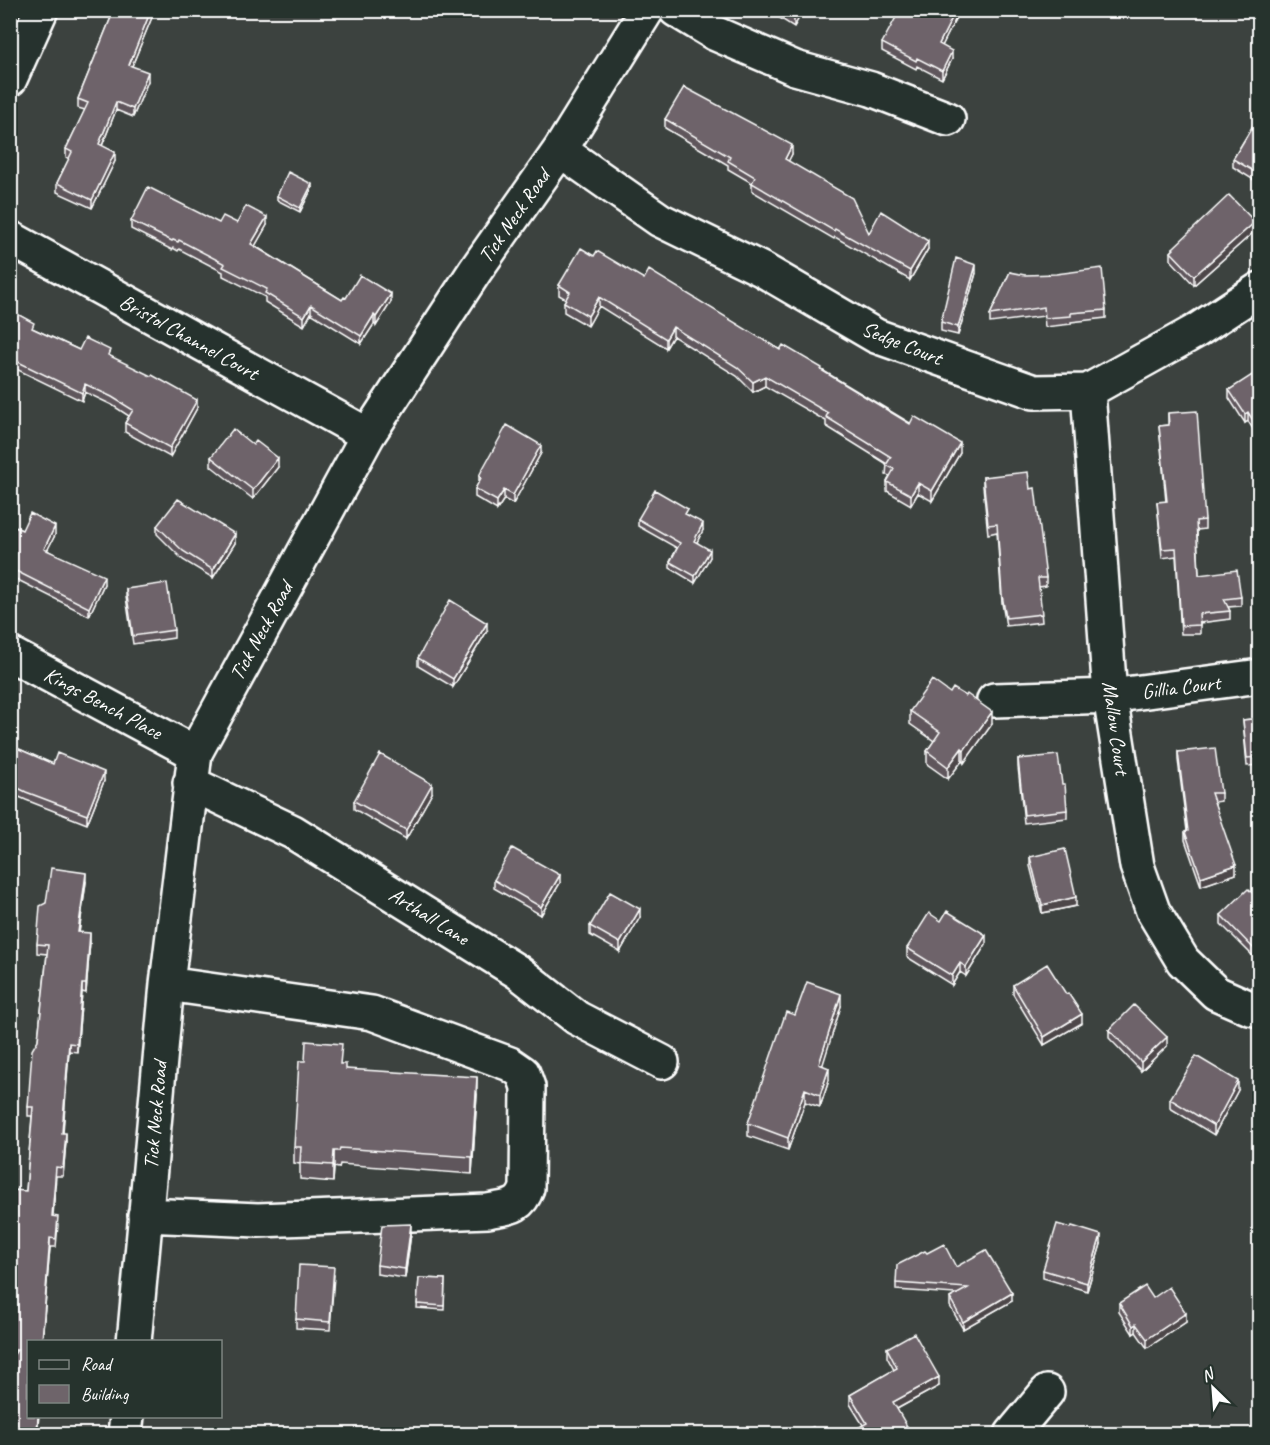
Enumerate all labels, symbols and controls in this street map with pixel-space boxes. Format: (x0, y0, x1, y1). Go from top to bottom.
street label: Tick Neck Road (472, 161, 558, 268)
street label: Bristol Channel Court (115, 288, 265, 387)
street label: Sedge Court (858, 315, 948, 372)
street label: Tick Neck Road (223, 574, 300, 685)
street label: Kings Bench Place (40, 661, 167, 745)
street label: Gillia Court (1140, 669, 1224, 705)
street label: Mallow Court (1097, 679, 1136, 779)
street label: Arthall Lane (384, 881, 475, 951)
street label: Tick Neck Road (137, 1056, 173, 1170)
legend (27, 1340, 222, 1418)
text: Road (81, 1353, 114, 1375)
north arrow (1183, 1358, 1243, 1418)
text: N (1198, 1363, 1219, 1386)
text: Building (81, 1383, 130, 1405)

